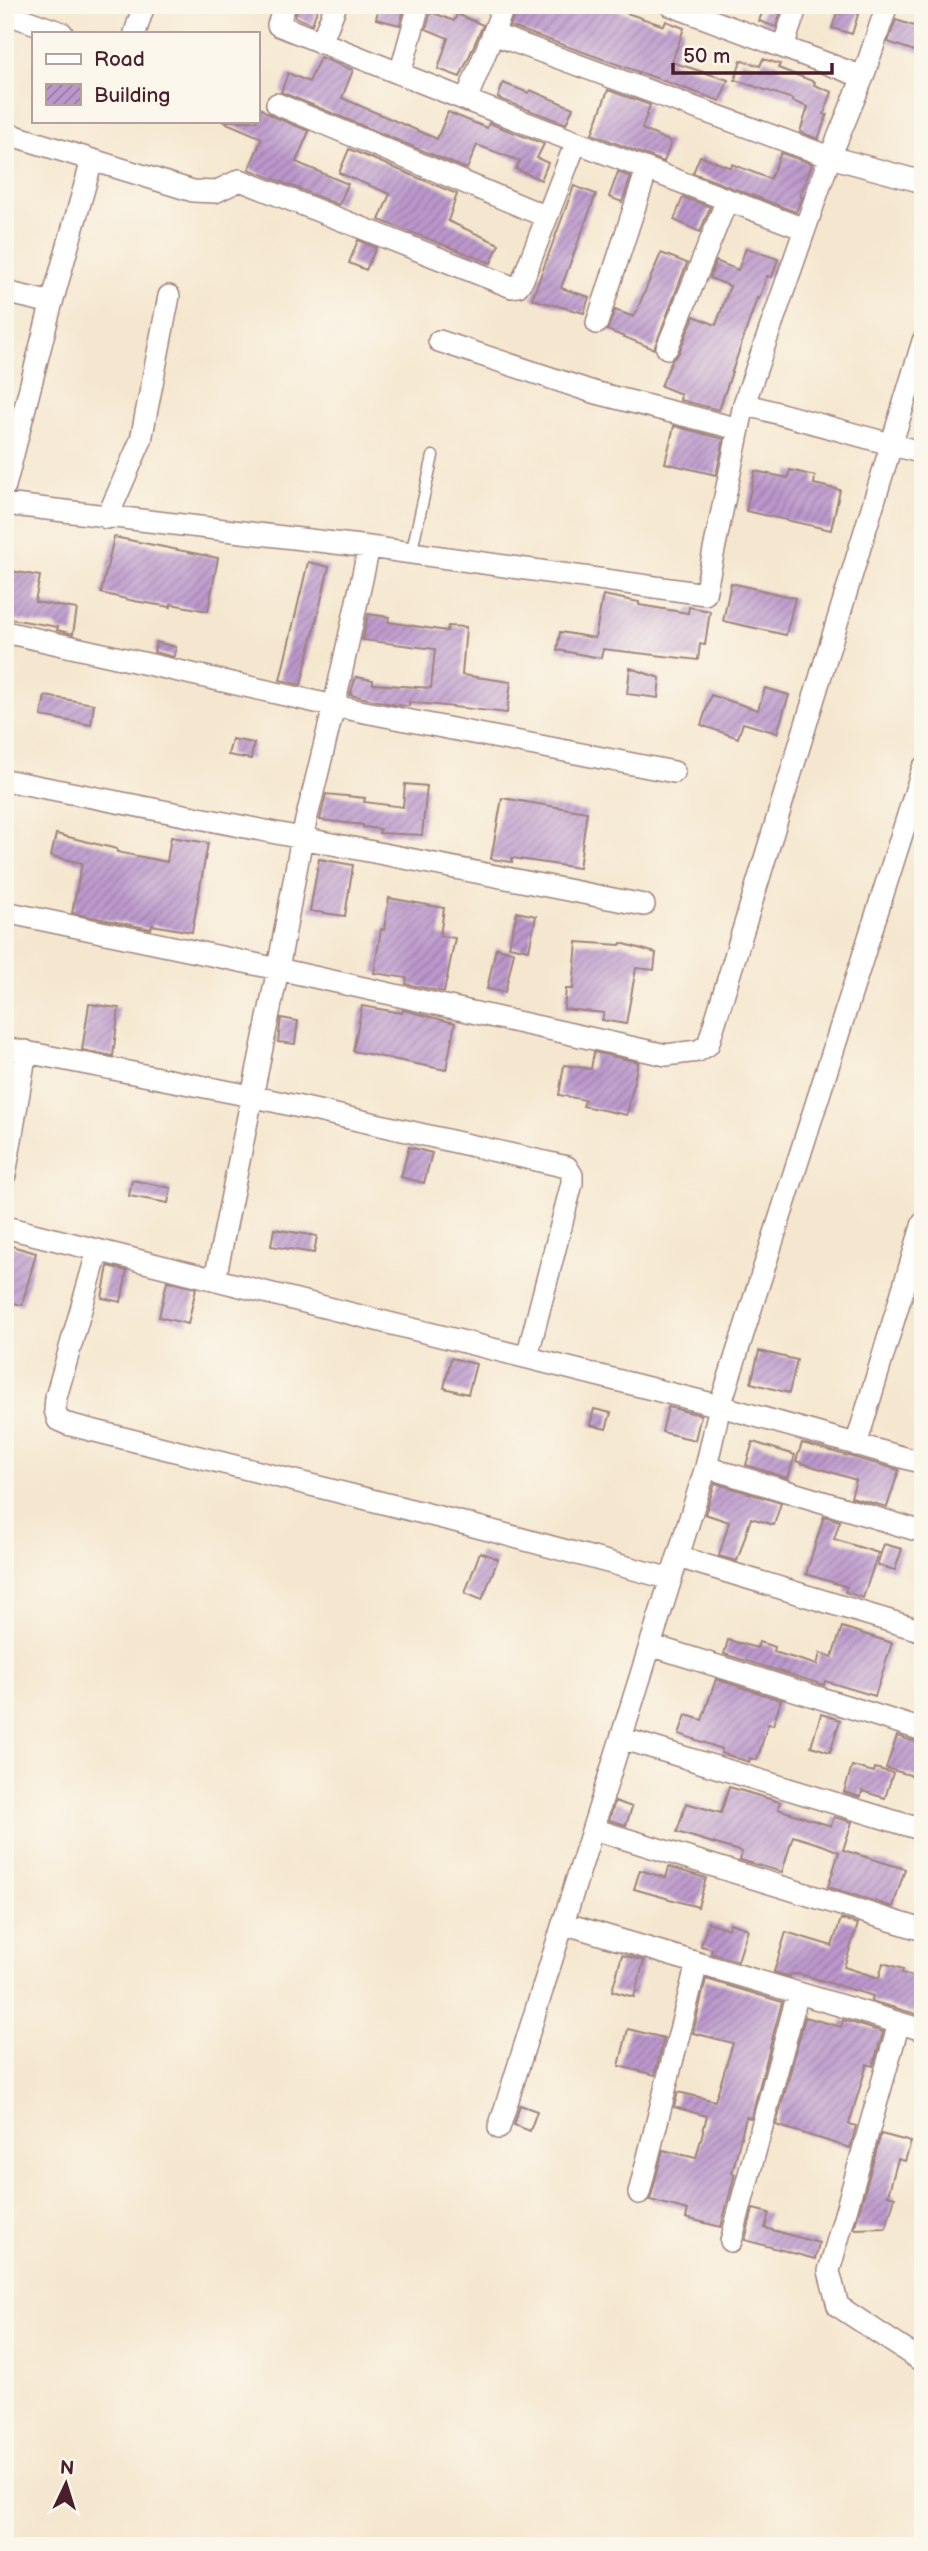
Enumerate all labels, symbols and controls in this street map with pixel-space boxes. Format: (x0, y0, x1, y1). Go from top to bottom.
legend (32, 32, 259, 122)
scale bar (673, 32, 832, 76)
text: 50 m (683, 44, 730, 69)
text: Road (94, 47, 145, 72)
text: Building (94, 83, 170, 108)
north arrow (32, 2450, 102, 2520)
text: N (59, 2457, 75, 2481)

